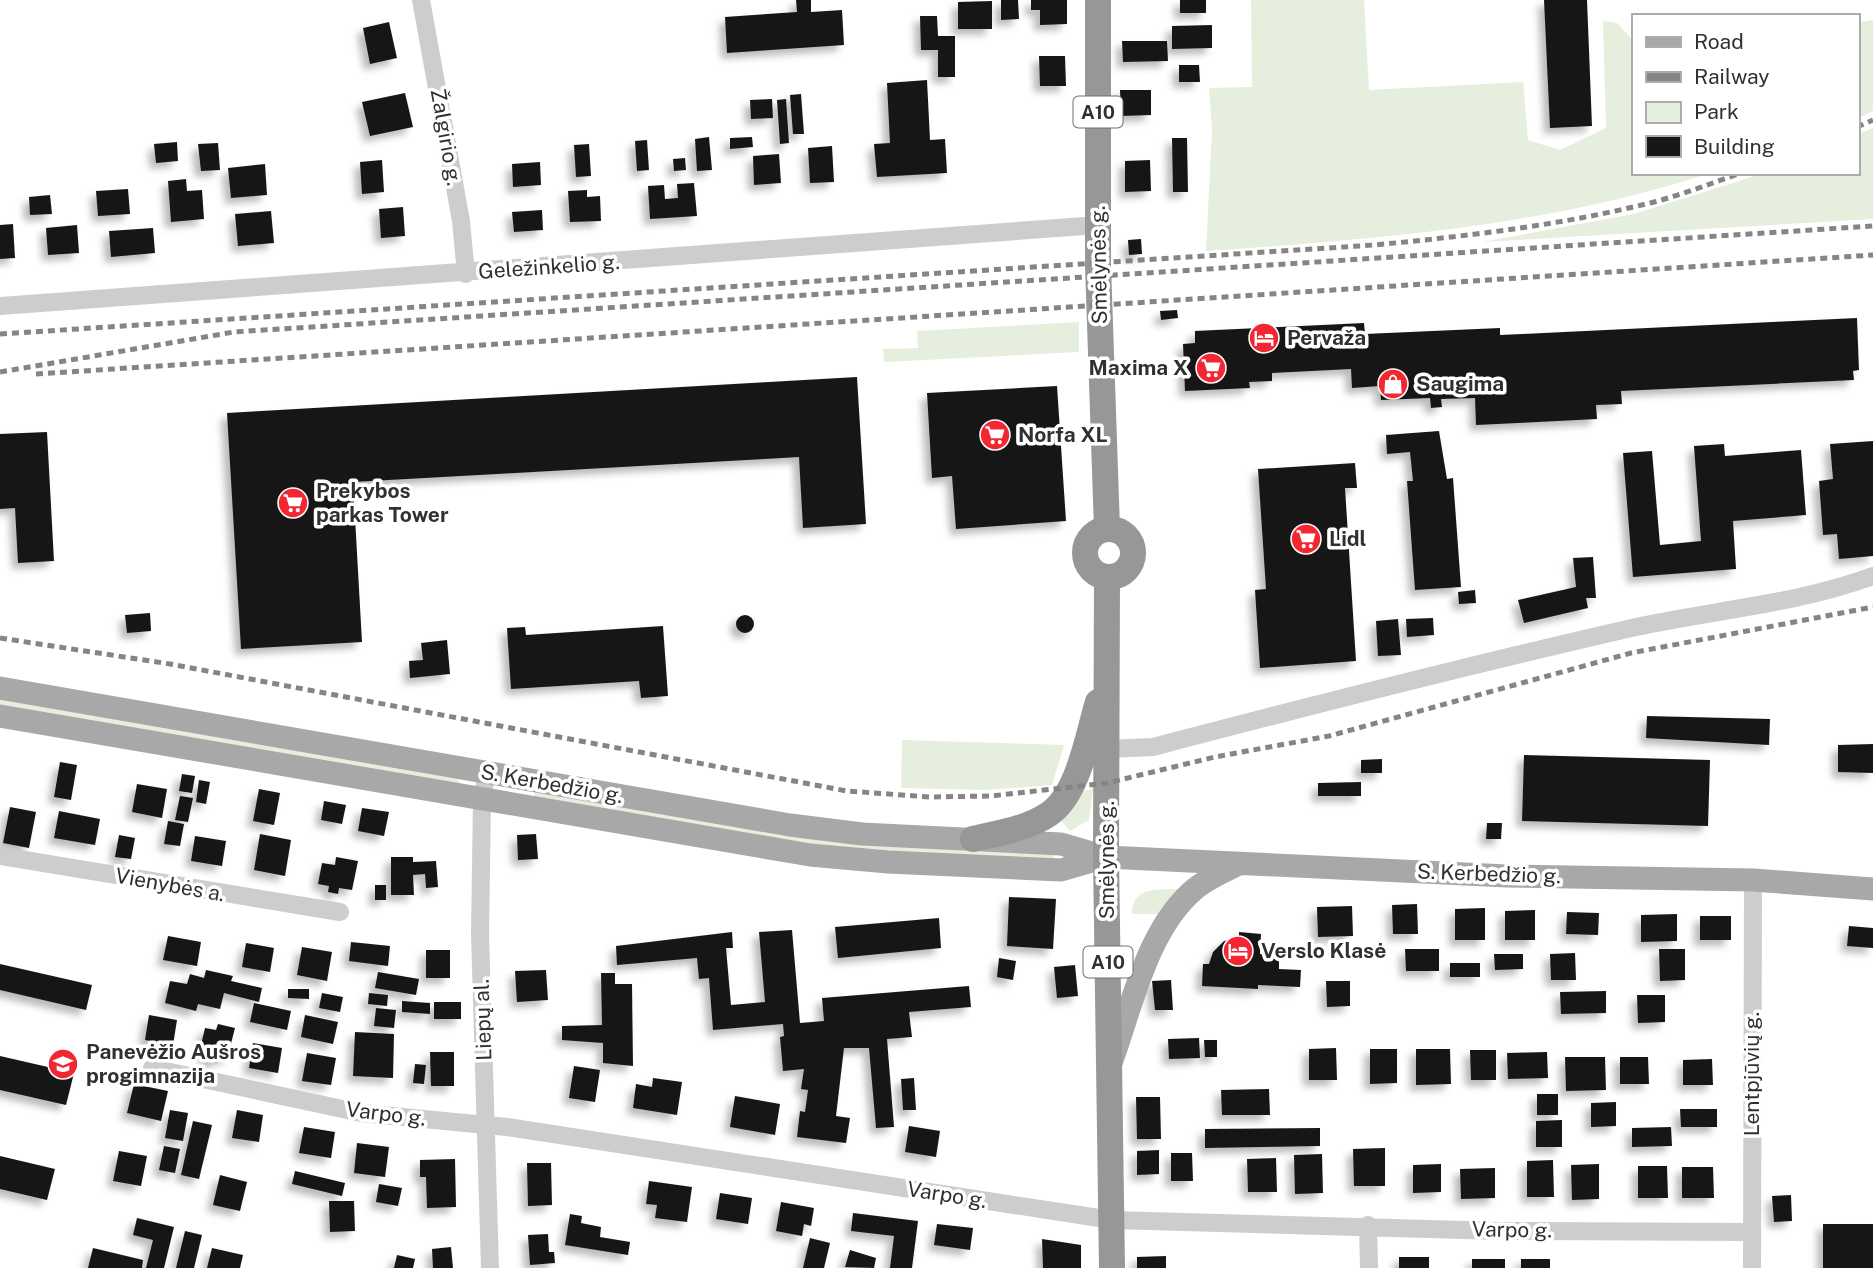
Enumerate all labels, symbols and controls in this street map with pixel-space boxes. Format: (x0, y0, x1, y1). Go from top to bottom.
legend (1632, 14, 1859, 175)
text: Road (1694, 29, 1744, 54)
text: Railway (1694, 64, 1770, 89)
street label: Žalgirio g. (426, 86, 467, 187)
road number: A10 (1074, 96, 1122, 128)
text: Park (1694, 99, 1739, 124)
text: Building (1694, 134, 1775, 159)
street label: Smėlynės g. (1085, 205, 1112, 325)
street label: Geležinkelio g. (477, 249, 620, 284)
hotel icon: Pervaža (1247, 321, 1281, 355)
place label: Pervaža (1287, 325, 1366, 350)
supermarket icon: Maxima X (1194, 351, 1228, 385)
place label: Maxima X (1089, 355, 1188, 380)
shop icon: Saugima (1376, 367, 1410, 401)
place label: Saugima (1416, 371, 1504, 396)
supermarket icon: Norfa XL (978, 418, 1012, 452)
place label: Norfa XL (1018, 422, 1108, 447)
place label: Prekybos parkas Tower (316, 478, 449, 527)
supermarket icon: Prekybos parkas Tower (276, 486, 310, 520)
supermarket icon: Lidl (1289, 522, 1323, 556)
place label: Lidl (1329, 526, 1367, 551)
street label: S. Kerbedžio g. (479, 759, 625, 808)
street label: Smėlynės g. (1094, 801, 1119, 919)
street label: S. Kerbedžio g. (1417, 858, 1561, 889)
street label: Vienybės a. (113, 863, 227, 906)
hotel icon: Verslo Klasė (1221, 934, 1255, 968)
place label: Verslo Klasė (1261, 938, 1386, 963)
road number: A10 (1084, 946, 1132, 978)
street label: Liepų al. (469, 979, 496, 1061)
street label: Lentpjūvių g. (1739, 1012, 1764, 1136)
place label: Panevėžio Aušros progimnazija (86, 1039, 261, 1088)
school or university icon: Panevėžio Aušros progimnazija (46, 1047, 80, 1081)
street label: Varpo g. (345, 1096, 427, 1131)
street label: Varpo g. (906, 1176, 989, 1213)
street label: Varpo g. (1472, 1216, 1552, 1243)

